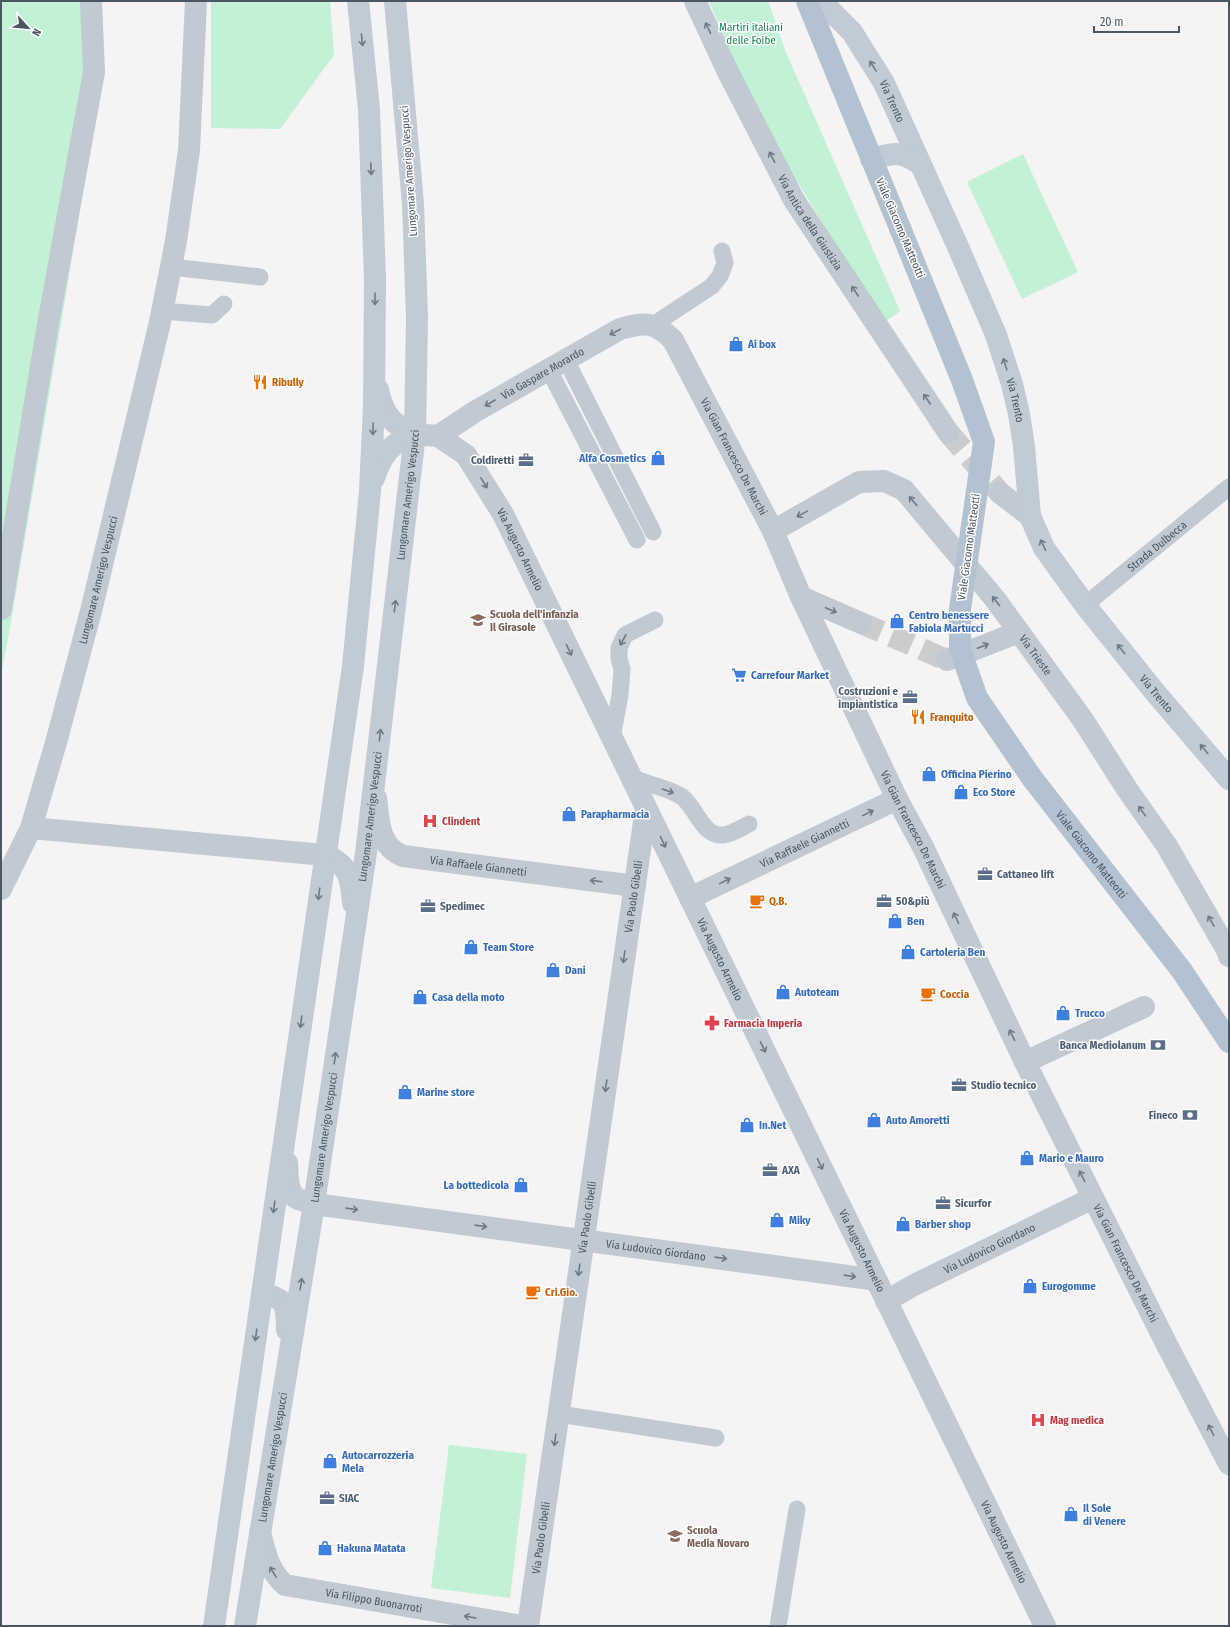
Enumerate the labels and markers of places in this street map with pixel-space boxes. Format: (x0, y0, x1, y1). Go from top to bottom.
shop icon: Ai box (727, 335, 745, 353)
place label: Ai box (747, 338, 777, 351)
restaurant icon: Ribully (251, 373, 269, 391)
place label: Ribully (272, 376, 305, 389)
shop icon: Alfa Cosmetics (649, 449, 667, 467)
office icon: Coldiretti (517, 451, 535, 469)
place label: Alfa Cosmetics (578, 452, 646, 465)
place label: Coldiretti (471, 454, 514, 467)
place label: Scuola dell'infanzia Il Girasole (490, 608, 579, 634)
place label: Centro benessere Fabiola Martucci (909, 609, 989, 635)
school or university icon: Scuola dell'infanzia Il Girasole (469, 611, 487, 629)
shop icon: Centro benessere Fabiola Martucci (888, 612, 906, 630)
supermarket icon: Carrefour Market (730, 666, 748, 684)
place label: Carrefour Market (751, 669, 829, 682)
place label: Costruzioni e impiantistica (838, 685, 899, 711)
office icon: Costruzioni e impiantistica (901, 688, 919, 706)
restaurant icon: Franquito (909, 708, 927, 726)
place label: Franquito (930, 711, 974, 724)
shop icon: Officina Pierino (920, 765, 938, 783)
place label: Officina Pierino (941, 768, 1012, 781)
shop icon: Eco Store (952, 783, 970, 801)
place label: Eco Store (973, 786, 1016, 799)
shop icon: Parapharmacia (560, 805, 578, 823)
place label: Parapharmacia (581, 808, 650, 821)
hospital icon: Clindent (421, 812, 439, 830)
place label: Clindent (442, 815, 481, 828)
office icon: Cattaneo lift (976, 865, 994, 883)
place label: Cattaneo lift (997, 868, 1054, 881)
cafe icon: Q.B. (748, 892, 766, 910)
office icon: 50&più (875, 892, 893, 910)
place label: Q.B. (769, 895, 787, 908)
place label: 50&più (896, 895, 930, 908)
office icon: Spedimec (419, 897, 437, 915)
place label: Spedimec (440, 900, 485, 913)
shop icon: Ben (886, 912, 904, 930)
place label: Ben (907, 915, 925, 928)
shop icon: Team Store (462, 938, 480, 956)
place label: Team Store (483, 941, 534, 954)
shop icon: Cartoleria Ben (899, 943, 917, 961)
place label: Cartoleria Ben (920, 946, 986, 959)
shop icon: Dani (544, 961, 562, 979)
place label: Dani (565, 964, 586, 977)
shop icon: Autoteam (774, 983, 792, 1001)
cafe icon: Coccia (919, 985, 937, 1003)
place label: Autoteam (794, 986, 839, 999)
shop icon: Casa della moto (411, 988, 429, 1006)
place label: Coccia (940, 988, 970, 1001)
place label: Casa della moto (432, 991, 505, 1004)
shop icon: Trucco (1054, 1004, 1072, 1022)
place label: Trucco (1075, 1007, 1105, 1020)
pharmacy icon: Farmacia Imperia (703, 1014, 721, 1032)
place label: Farmacia Imperia (724, 1017, 803, 1030)
bank icon: Banca Mediolanum (1149, 1036, 1167, 1054)
place label: Banca Mediolanum (1060, 1039, 1146, 1052)
office icon: Studio tecnico (950, 1076, 968, 1094)
place label: Studio tecnico (971, 1079, 1037, 1092)
shop icon: Marine store (396, 1083, 414, 1101)
place label: Marine store (417, 1086, 475, 1099)
bank icon: Fineco (1181, 1106, 1199, 1124)
place label: Fineco (1149, 1109, 1178, 1122)
shop icon: Auto Amoretti (865, 1111, 883, 1129)
place label: Auto Amoretti (885, 1114, 950, 1127)
shop icon: In.Net (738, 1116, 756, 1134)
place label: In.Net (759, 1119, 786, 1132)
shop icon: Mario e Mauro (1018, 1149, 1036, 1167)
place label: Mario e Mauro (1039, 1152, 1104, 1165)
office icon: AXA (761, 1161, 779, 1179)
place label: AXA (781, 1164, 801, 1177)
shop icon: La bottedicola (512, 1176, 530, 1194)
place label: La bottedicola (444, 1179, 510, 1192)
office icon: Sicurfor (934, 1194, 952, 1212)
place label: Sicurfor (955, 1197, 992, 1210)
shop icon: Miky (768, 1211, 786, 1229)
place label: Miky (789, 1214, 811, 1227)
shop icon: Barber shop (894, 1215, 912, 1233)
place label: Barber shop (915, 1218, 971, 1231)
shop icon: Eurogomme (1021, 1277, 1039, 1295)
place label: Eurogomme (1042, 1280, 1096, 1293)
cafe icon: Cri.Gio. (524, 1283, 542, 1301)
place label: Cri.Gio. (545, 1286, 578, 1299)
hospital icon: Mag medica (1029, 1411, 1047, 1429)
place label: Mag medica (1050, 1414, 1105, 1427)
place label: Autocarrozzeria Mela (341, 1449, 414, 1475)
shop icon: Autocarrozzeria Mela (321, 1452, 339, 1470)
office icon: SIAC (318, 1489, 336, 1507)
place label: SIAC (339, 1492, 360, 1505)
place label: Il Sole di Venere (1083, 1502, 1126, 1528)
shop icon: Il Sole di Venere (1062, 1505, 1080, 1523)
place label: Scuola Media Novaro (687, 1524, 750, 1550)
school or university icon: Scuola Media Novaro (666, 1527, 684, 1545)
shop icon: Hakuna Matata (316, 1539, 334, 1557)
place label: Hakuna Matata (337, 1542, 406, 1555)

